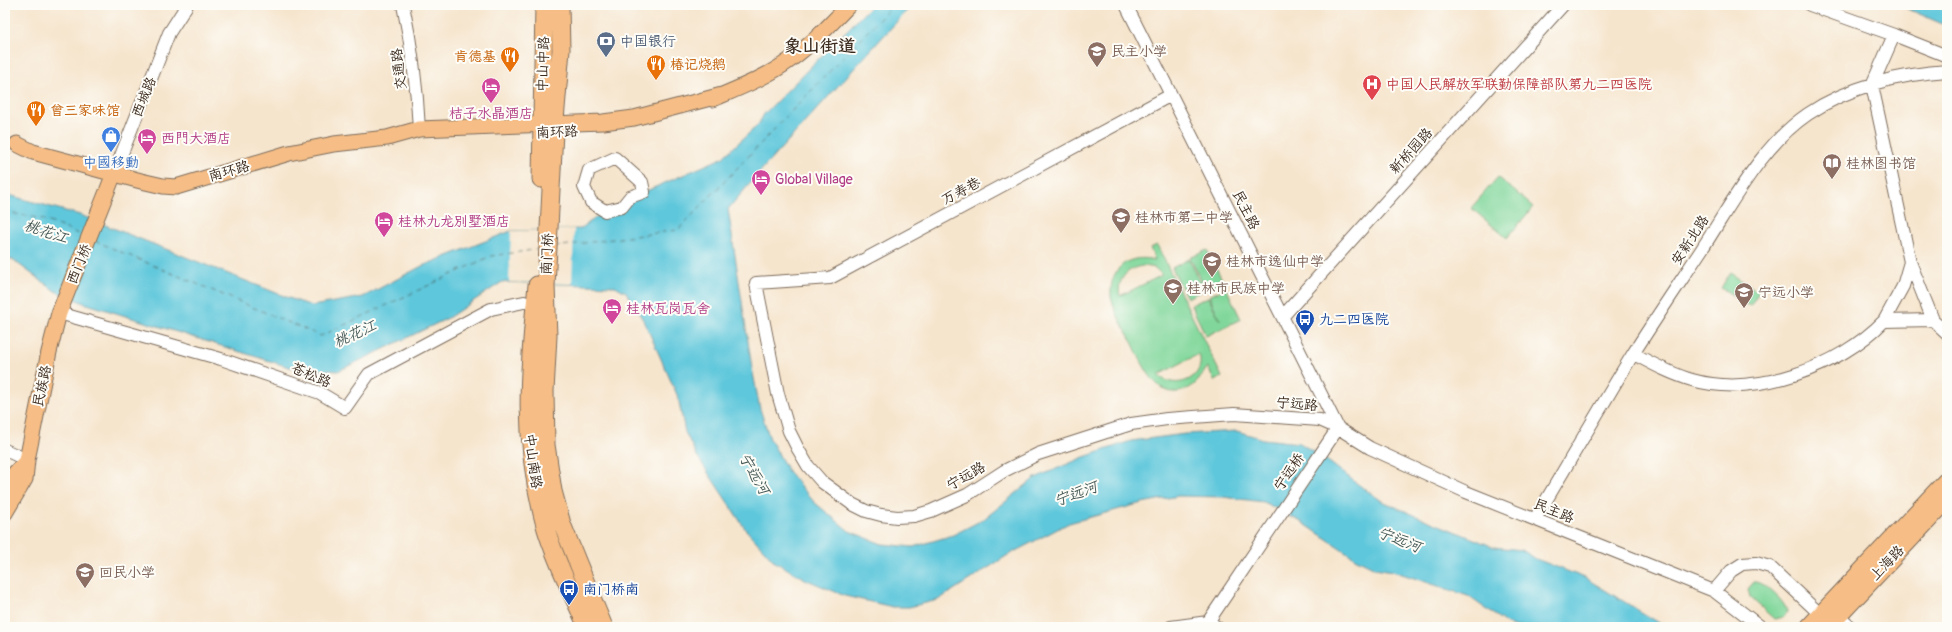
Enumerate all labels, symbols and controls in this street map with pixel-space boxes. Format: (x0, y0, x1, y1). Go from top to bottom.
bank icon: 中国银行 (595, 30, 617, 58)
place label: 中国银行 (620, 33, 676, 50)
district label: 象山街道 (784, 35, 856, 58)
street label: 中山中路 (534, 36, 552, 92)
school or university icon: 民主小学 (1086, 40, 1108, 68)
place label: 民主小学 (1111, 43, 1167, 60)
restaurant icon: 肯德基 (499, 45, 521, 73)
street label: 交通路 (388, 47, 410, 91)
place label: 肯德基 (454, 48, 496, 65)
restaurant icon: 椿记烧鹅 (645, 53, 667, 81)
place label: 椿记烧鹅 (670, 56, 726, 73)
hospital icon: 中国人民解放军联勤保障部队第九二四医院 (1361, 73, 1383, 101)
street label: 西城路 (128, 74, 160, 120)
hotel icon: 桔子水晶酒店 (480, 76, 502, 104)
place label: 中国人民解放军联勤保障部队第九二四医院 (1386, 76, 1652, 93)
restaurant icon: 曾三家味馆 (25, 99, 47, 127)
place label: 曾三家味馆 (50, 102, 120, 119)
place label: 桔子水晶酒店 (449, 105, 533, 122)
street label: 南环路 (536, 122, 578, 142)
shop icon: 中國移動 (100, 125, 122, 153)
street label: 新桥园路 (1386, 125, 1436, 177)
hotel icon: 西門大酒店 (136, 127, 158, 155)
place label: 西門大酒店 (161, 130, 231, 147)
library icon: 桂林图书馆 (1821, 152, 1843, 180)
place label: 中國移動 (83, 154, 139, 171)
place label: 桂林图书馆 (1846, 155, 1916, 172)
street label: 南环路 (206, 157, 252, 185)
hotel icon: Global Village (750, 168, 772, 196)
place label: Global Village (775, 171, 853, 188)
street label: 万寿巷 (938, 173, 984, 208)
street label: 民主路 (1229, 187, 1263, 233)
school or university icon: 桂林市第二中学 (1110, 206, 1132, 234)
place label: 桂林市第二中学 (1135, 209, 1233, 226)
hotel icon: 桂林九龙别墅酒店 (373, 210, 395, 238)
street label: 安新北路 (1668, 212, 1712, 268)
place label: 桂林九龙别墅酒店 (398, 213, 510, 230)
water label: 桃花江 (22, 216, 71, 248)
street label: 南门桥 (537, 233, 557, 275)
street label: 西门桥 (63, 241, 95, 287)
school or university icon: 桂林市逸仙中学 (1201, 250, 1223, 278)
place label: 桂林市逸仙中学 (1226, 253, 1324, 270)
school or university icon: 桂林市民族中学 (1162, 277, 1184, 305)
place label: 桂林市民族中学 (1187, 280, 1285, 297)
school or university icon: 宁远小学 (1733, 281, 1755, 309)
place label: 宁远小学 (1758, 284, 1814, 301)
hotel icon: 桂林瓦岗瓦舍 (601, 297, 623, 325)
place label: 桂林瓦岗瓦舍 (626, 300, 710, 317)
bus stop icon: 九二四医院 (1294, 308, 1316, 336)
place label: 九二四医院 (1319, 311, 1389, 328)
water label: 桃花江 (331, 315, 380, 352)
street label: 苍松路 (288, 359, 334, 391)
street label: 民族路 (29, 364, 55, 408)
street label: 宁远路 (1275, 394, 1319, 414)
street label: 中山南路 (521, 432, 545, 490)
water label: 宁远河 (735, 450, 775, 501)
street label: 宁远桥 (1270, 450, 1308, 494)
street label: 宁远路 (944, 458, 988, 494)
water label: 宁远河 (1052, 476, 1103, 511)
street label: 民主路 (1531, 495, 1577, 527)
water label: 宁远河 (1375, 523, 1426, 558)
street label: 上海路 (1866, 542, 1908, 584)
school or university icon: 回民小学 (74, 561, 96, 589)
place label: 回民小学 (99, 564, 155, 581)
bus stop icon: 南门桥南 (558, 578, 580, 606)
place label: 南门桥南 (583, 581, 639, 598)

